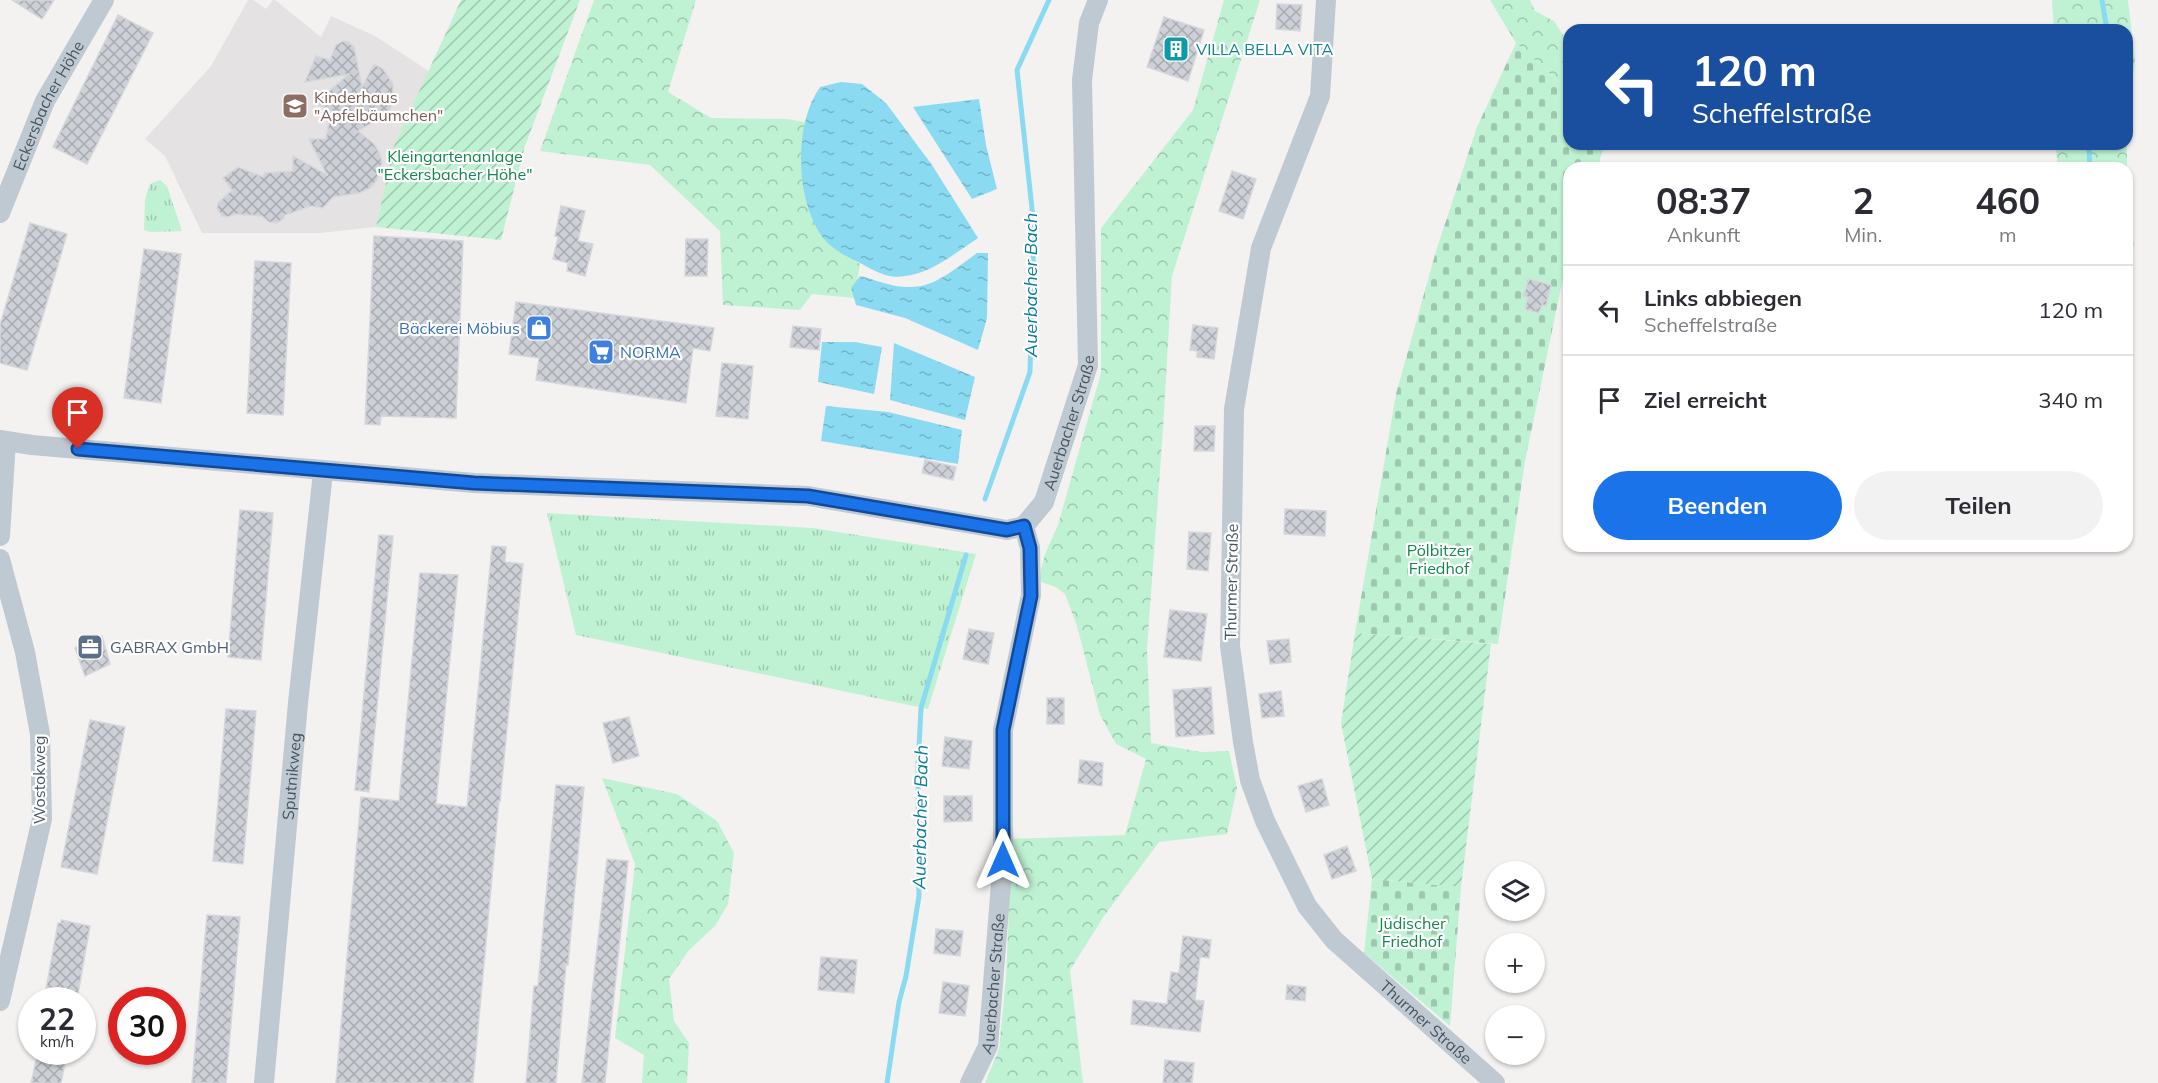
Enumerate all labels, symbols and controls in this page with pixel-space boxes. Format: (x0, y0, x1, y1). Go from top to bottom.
building icon: VILLA BELLA VITA (1161, 34, 1191, 64)
street label: Eckersbacher Höhe (8, 37, 88, 173)
place label: VILLA BELLA VITA (1196, 39, 1333, 59)
text: 120 m (1692, 44, 1817, 97)
icon: left (1593, 48, 1671, 126)
place label: Kinderhaus "Apfelbäumchen" (314, 87, 443, 125)
school or university icon: Kinderhaus "Apfelbäumchen" (280, 91, 310, 121)
text: Scheffelstraße (1692, 96, 1872, 130)
park label: Kleingartenanlage "Eckersbacher Höhe" (378, 146, 532, 184)
text: 08:37 (1656, 178, 1751, 223)
text: 2 (1852, 178, 1874, 223)
text: 460 (1975, 178, 2040, 223)
water label: Auerbacher Bach (1019, 213, 1042, 358)
text: Ankunft (1667, 222, 1740, 247)
text: Min. (1844, 222, 1882, 247)
text: m (1999, 222, 2016, 247)
text: Links abbiegen (1644, 284, 1802, 312)
icon: left (1593, 294, 1626, 327)
text: 120 m (2038, 296, 2103, 324)
text: Scheffelstraße (1644, 312, 1777, 337)
shop icon: Bäckerei Möbius (524, 313, 554, 343)
place label: Bäckerei Möbius (399, 318, 520, 338)
supermarket icon: NORMA (586, 337, 616, 367)
place label: NORMA (620, 342, 681, 362)
street label: Auerbacher Straße (1038, 355, 1098, 493)
icon: arrive (1593, 384, 1626, 417)
text: Ziel erreicht (1644, 386, 1767, 414)
text: 340 m (2038, 386, 2103, 414)
pin (52, 387, 103, 449)
icon: arrive (61, 396, 94, 429)
button: Beenden (1593, 471, 1842, 540)
button: Teilen (1854, 471, 2103, 540)
street label: Thurmer Straße (1220, 524, 1242, 640)
park label: Pölbitzer Friedhof (1407, 540, 1472, 578)
office icon: GABRAX GmbH (75, 632, 105, 662)
place label: GABRAX GmbH (110, 637, 229, 657)
street label: Sputnikweg (278, 732, 305, 821)
street label: Wostokweg (29, 736, 49, 824)
water label: Auerbacher Bach (907, 745, 933, 890)
position arrow (971, 828, 1035, 892)
map controls (1485, 861, 1545, 1065)
button: layers (1485, 861, 1545, 921)
street label: Auerbacher Straße (976, 912, 1009, 1057)
park label: Jüdischer Friedhof (1378, 913, 1446, 951)
button: + (1485, 933, 1545, 993)
street label: Thurmer Straße (1376, 976, 1476, 1068)
speed limit sign: 30 (108, 987, 186, 1065)
text: 22 (39, 1000, 75, 1038)
button: − (1485, 1005, 1545, 1065)
text: km/h (40, 1032, 74, 1051)

